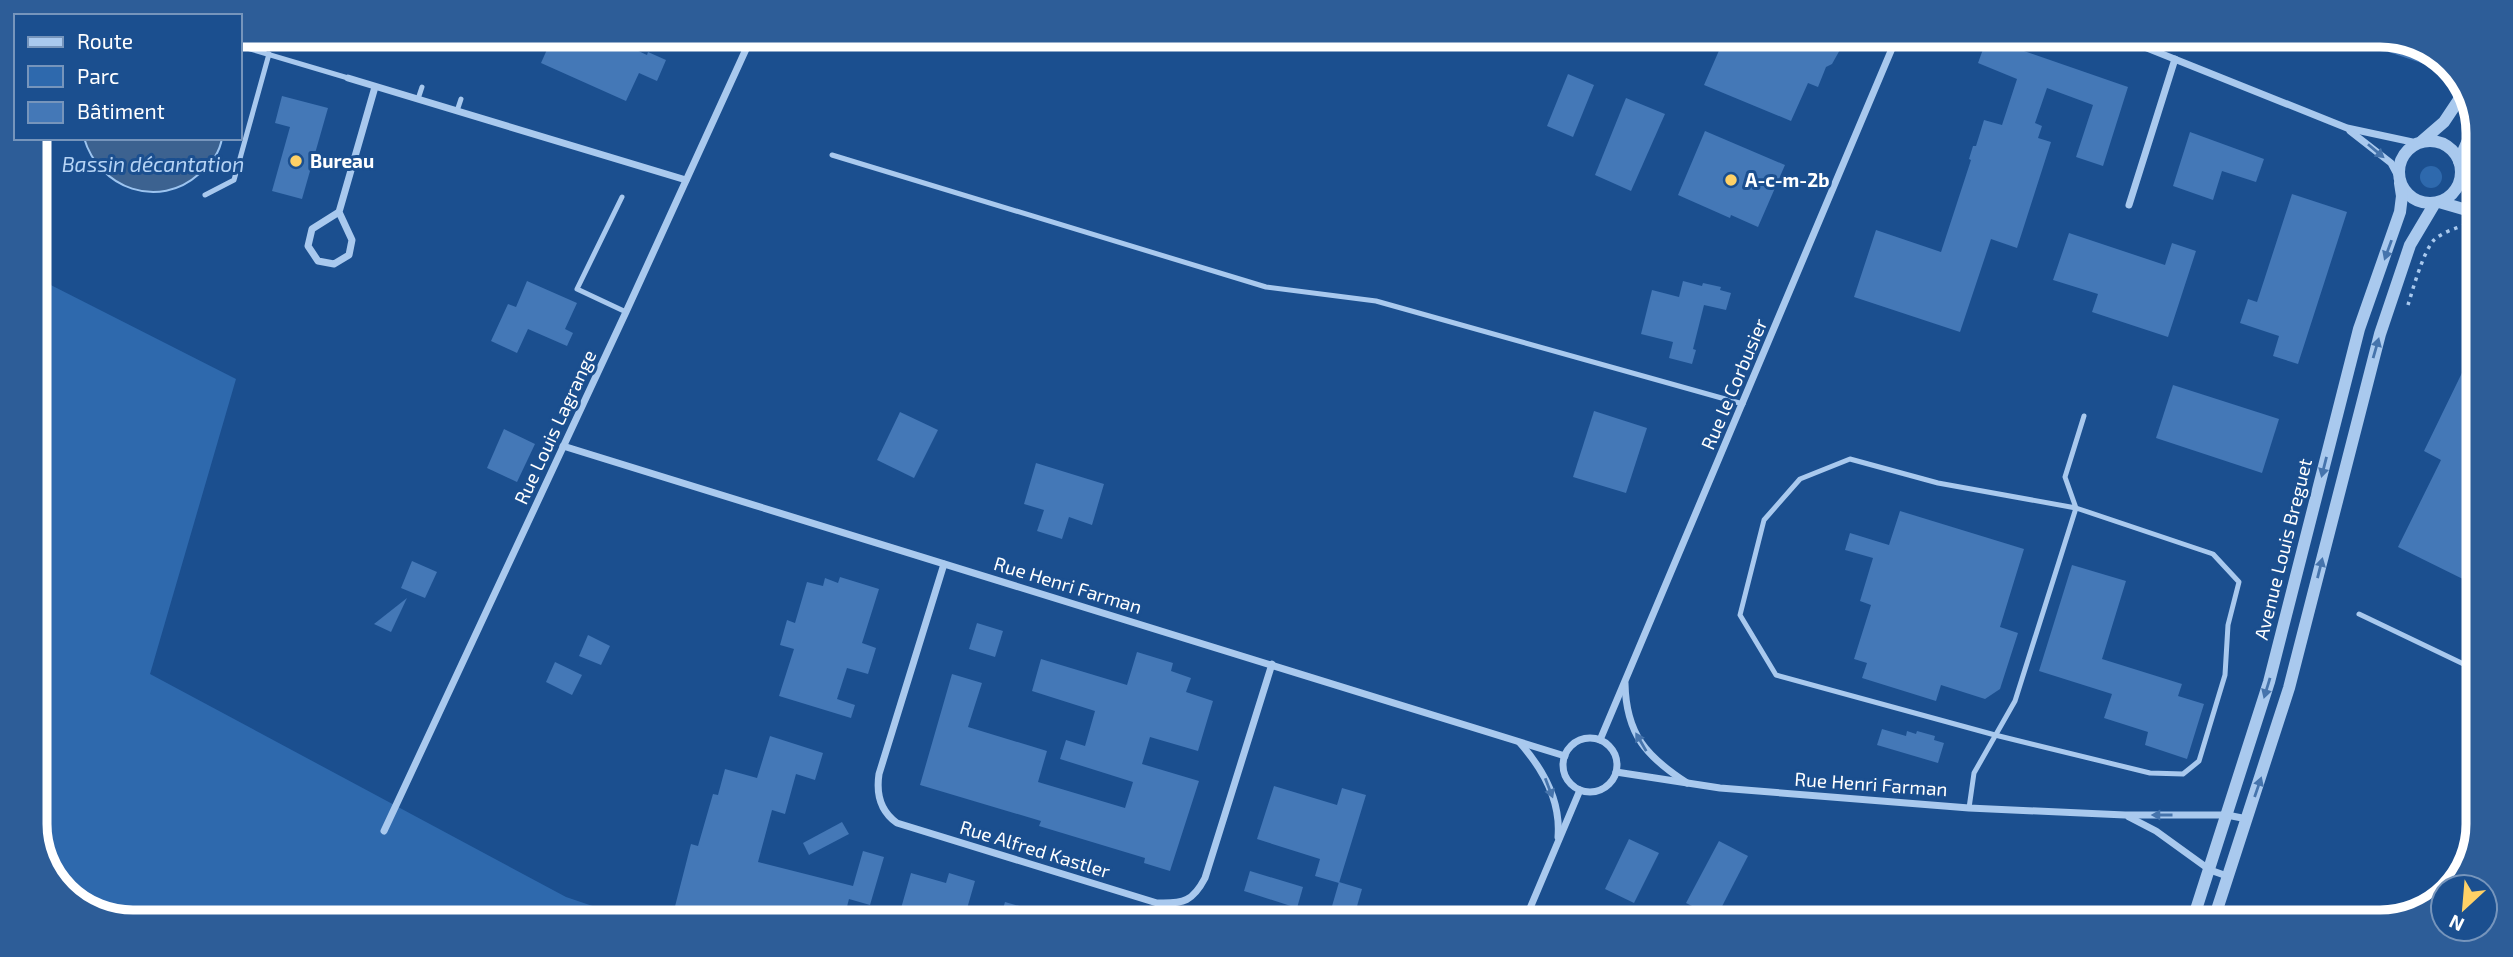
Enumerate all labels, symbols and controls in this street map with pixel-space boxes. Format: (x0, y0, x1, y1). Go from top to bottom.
legend (14, 14, 242, 140)
text: Route (77, 28, 133, 53)
text: Parc (77, 63, 119, 88)
text: Bâtiment (77, 98, 165, 123)
one-way arrow (2366, 143, 2384, 158)
place label: Bureau (310, 149, 374, 172)
water label: Bassin décantation (62, 151, 244, 176)
marker: Bureau (288, 153, 304, 169)
place label: A-c-m-2b (1745, 168, 1830, 191)
marker: A-c-m-2b (1723, 172, 1739, 188)
one-way arrow (2382, 239, 2393, 260)
street label: Rue le Corbusier (1696, 314, 1772, 453)
one-way arrow (2371, 337, 2381, 358)
street label: Rue Louis Lagrange (509, 346, 600, 508)
street label: Avenue Louis Breguet (2249, 456, 2316, 642)
one-way arrow (2318, 457, 2329, 479)
street label: Rue Henri Farman (991, 551, 1145, 618)
one-way arrow (2315, 557, 2326, 579)
one-way arrow (2261, 677, 2271, 698)
one-way arrow (1635, 732, 1647, 751)
street label: Rue Henri Farman (1794, 767, 1948, 800)
one-way arrow (2253, 777, 2264, 798)
one-way arrow (1544, 778, 1555, 799)
one-way arrow (2150, 809, 2172, 821)
street label: Rue Alfred Kastler (957, 815, 1113, 882)
north arrow (2429, 873, 2499, 943)
text: N (2445, 910, 2468, 937)

